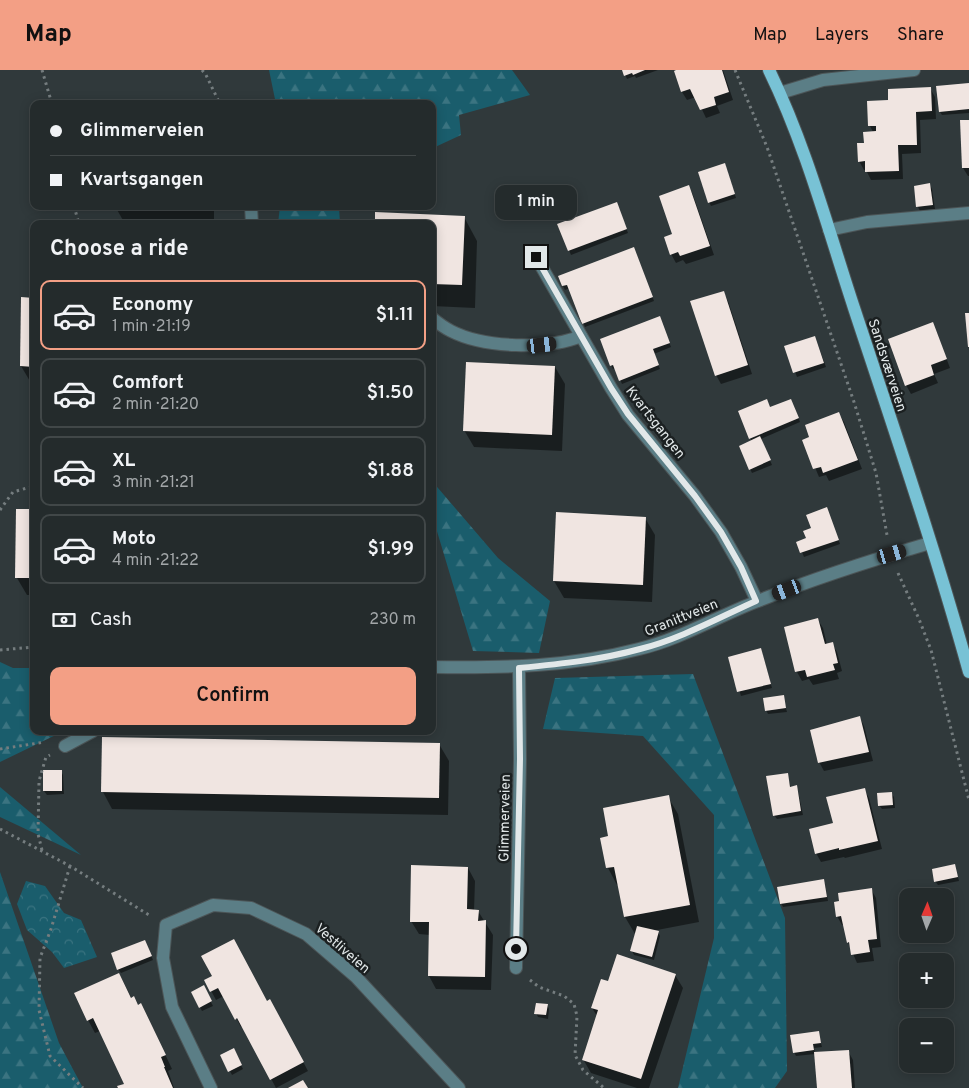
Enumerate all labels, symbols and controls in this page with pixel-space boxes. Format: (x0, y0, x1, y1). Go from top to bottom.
text: Map (25, 20, 72, 50)
text: Map (753, 24, 787, 47)
text: Layers (815, 24, 869, 47)
text: Share (897, 24, 944, 47)
text: Glimmerveien (80, 119, 204, 143)
text: Kvartsgangen (80, 168, 204, 192)
callout: 1 min (495, 184, 577, 220)
text: 1 min (517, 192, 555, 212)
text: Choose a ride (50, 236, 188, 263)
route end (525, 246, 547, 268)
icon: car (52, 293, 97, 338)
text: Economy (112, 293, 193, 317)
text: $1.11 (376, 303, 414, 327)
text: 1 min · 21:19 (112, 317, 191, 337)
street label: Sandsværveien (864, 317, 910, 414)
car (526, 336, 557, 354)
icon: car (52, 371, 97, 416)
text: Comfort (112, 371, 184, 395)
text: $1.50 (367, 381, 414, 405)
street label: Kvartsgangen (621, 383, 688, 463)
text: 2 min · 21:20 (112, 395, 199, 415)
icon: car (52, 449, 97, 494)
text: XL (112, 449, 135, 473)
text: $1.88 (367, 459, 414, 483)
text: 3 min · 21:21 (112, 473, 195, 493)
icon: car (52, 527, 97, 572)
text: Moto (112, 527, 156, 551)
text: $1.99 (368, 537, 414, 561)
car (875, 543, 908, 565)
text: 4 min · 21:22 (112, 551, 199, 571)
car (770, 578, 803, 602)
street label: Granittveien (642, 596, 721, 641)
icon: cash (50, 606, 78, 634)
text: Cash (90, 608, 132, 632)
text: 230 m (369, 610, 416, 630)
button: Confirm (50, 667, 416, 725)
street label: Glimmerveien (496, 774, 515, 862)
north arrow (899, 888, 954, 942)
map controls (899, 888, 954, 1073)
street label: Vestliveien (311, 921, 373, 978)
route start (505, 938, 527, 960)
button: + (899, 953, 954, 1008)
button: − (899, 1018, 954, 1073)

